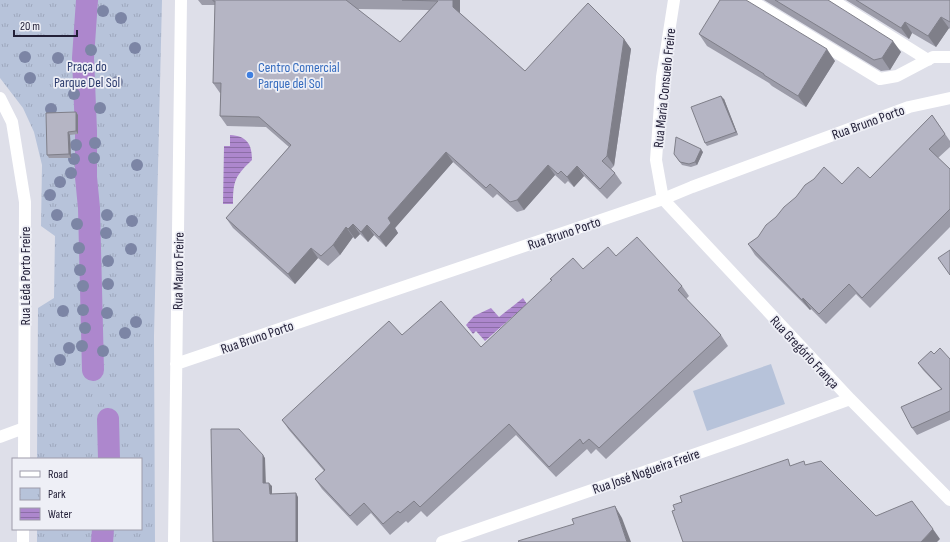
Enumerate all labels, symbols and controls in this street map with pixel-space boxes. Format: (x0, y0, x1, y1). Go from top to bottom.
scale bar (14, 12, 77, 38)
text: 20 m (20, 19, 40, 34)
street label: Rua Maria Consuelo Freire (650, 27, 679, 149)
park label: Praça do Parque Del Sol (54, 58, 120, 91)
place label: Centro Comercial Parque del Sol (258, 59, 340, 92)
marker: Centro Comercial Parque del Sol (245, 70, 255, 80)
street label: Rua Bruno Porto (830, 101, 907, 143)
street label: Rua Bruno Porto (525, 213, 603, 254)
street label: Rua Lêda Porto Freire (17, 227, 34, 325)
street label: Rua Mauro Freire (169, 232, 188, 310)
street label: Rua Gregório França (766, 312, 843, 392)
street label: Rua Bruno Porto (218, 317, 296, 358)
street label: Rua José Nogueira Freire (590, 445, 702, 498)
legend (12, 458, 142, 530)
text: Road (48, 467, 68, 482)
text: Park (48, 487, 66, 502)
text: Water (48, 507, 72, 522)

